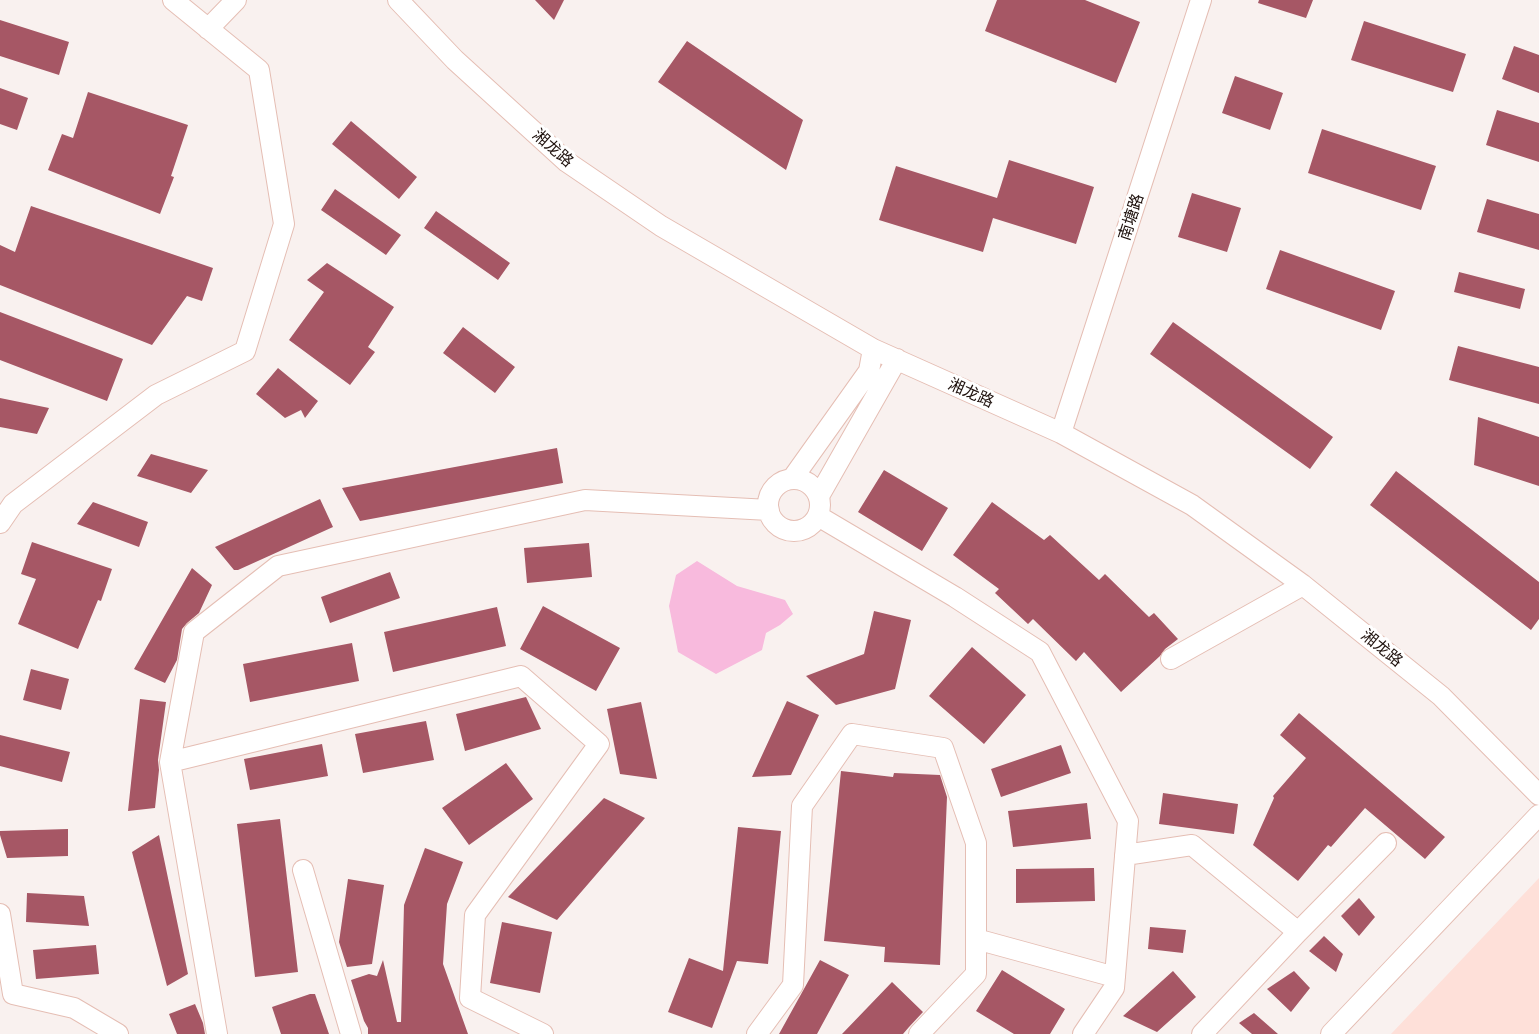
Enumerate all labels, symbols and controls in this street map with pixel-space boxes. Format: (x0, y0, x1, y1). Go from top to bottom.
street label: 湘龙路 (529, 125, 577, 171)
street label: 南塘路 (1114, 191, 1148, 243)
street label: 湘龙路 (945, 374, 997, 412)
street label: 湘龙路 (1357, 625, 1407, 671)

